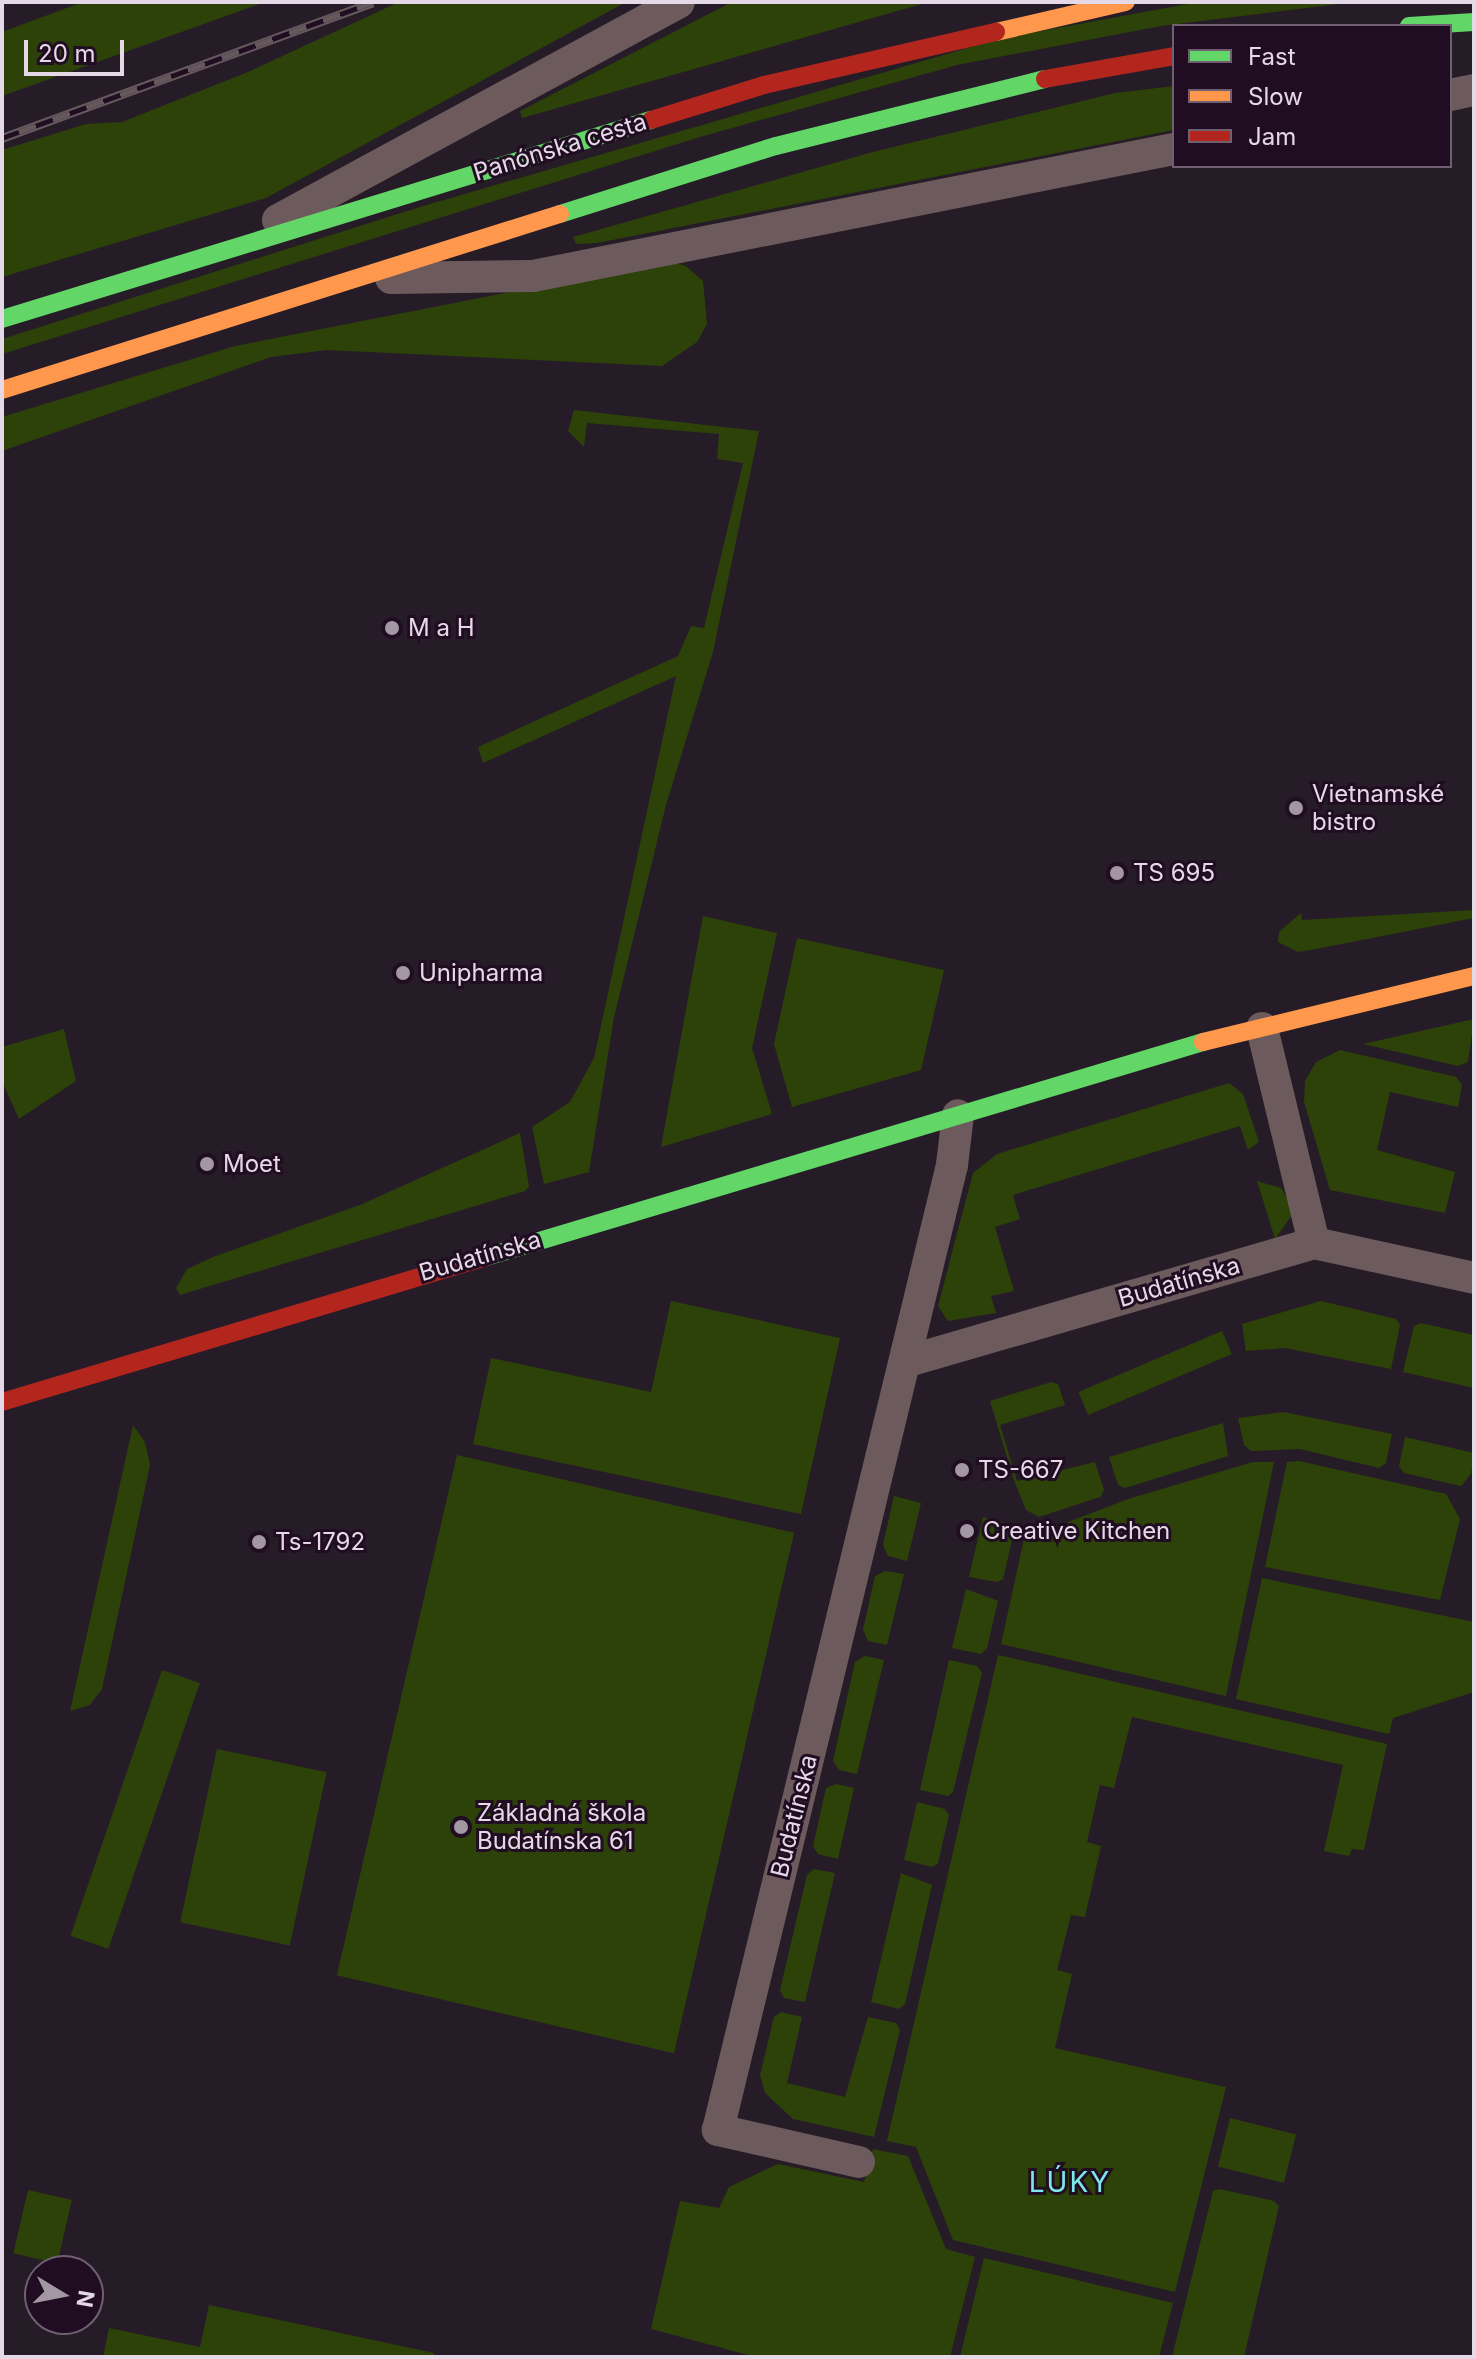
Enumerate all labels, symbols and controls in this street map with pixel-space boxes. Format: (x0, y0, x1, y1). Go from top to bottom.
scale bar (28, 24, 128, 74)
legend (1172, 24, 1452, 168)
text: 20 m (38, 39, 96, 68)
text: Fast (1248, 42, 1296, 71)
text: Slow (1248, 82, 1303, 111)
street label: Panónska cesta (470, 107, 650, 187)
text: Jam (1248, 122, 1296, 151)
place label: M a H (408, 614, 474, 642)
marker: M a H (383, 619, 401, 637)
place label: Vietnamské bistro (1312, 780, 1444, 836)
marker: Vietnamské bistro (1287, 799, 1305, 817)
place label: TS 695 (1133, 859, 1215, 887)
marker: TS 695 (1108, 864, 1126, 882)
place label: Unipharma (419, 959, 543, 987)
marker: Unipharma (394, 964, 412, 982)
place label: Moet (223, 1150, 281, 1178)
marker: Moet (198, 1155, 216, 1173)
street label: Budatínska (416, 1225, 544, 1287)
street label: Budatínska (1115, 1251, 1243, 1313)
place label: TS-667 (978, 1456, 1063, 1484)
marker: TS-667 (953, 1461, 971, 1479)
place label: Creative Kitchen (983, 1517, 1170, 1545)
marker: Creative Kitchen (958, 1522, 976, 1540)
place label: Ts-1792 (275, 1528, 365, 1556)
marker: Ts-1792 (250, 1533, 268, 1551)
street label: Budatínska (765, 1752, 823, 1880)
place label: Základná škola Budatínska 61 (477, 1799, 646, 1855)
marker: Základná škola Budatínska 61 (452, 1818, 470, 1836)
district label: LÚKY (1029, 2165, 1111, 2199)
north arrow (24, 2255, 104, 2335)
text: N (71, 2288, 100, 2309)

